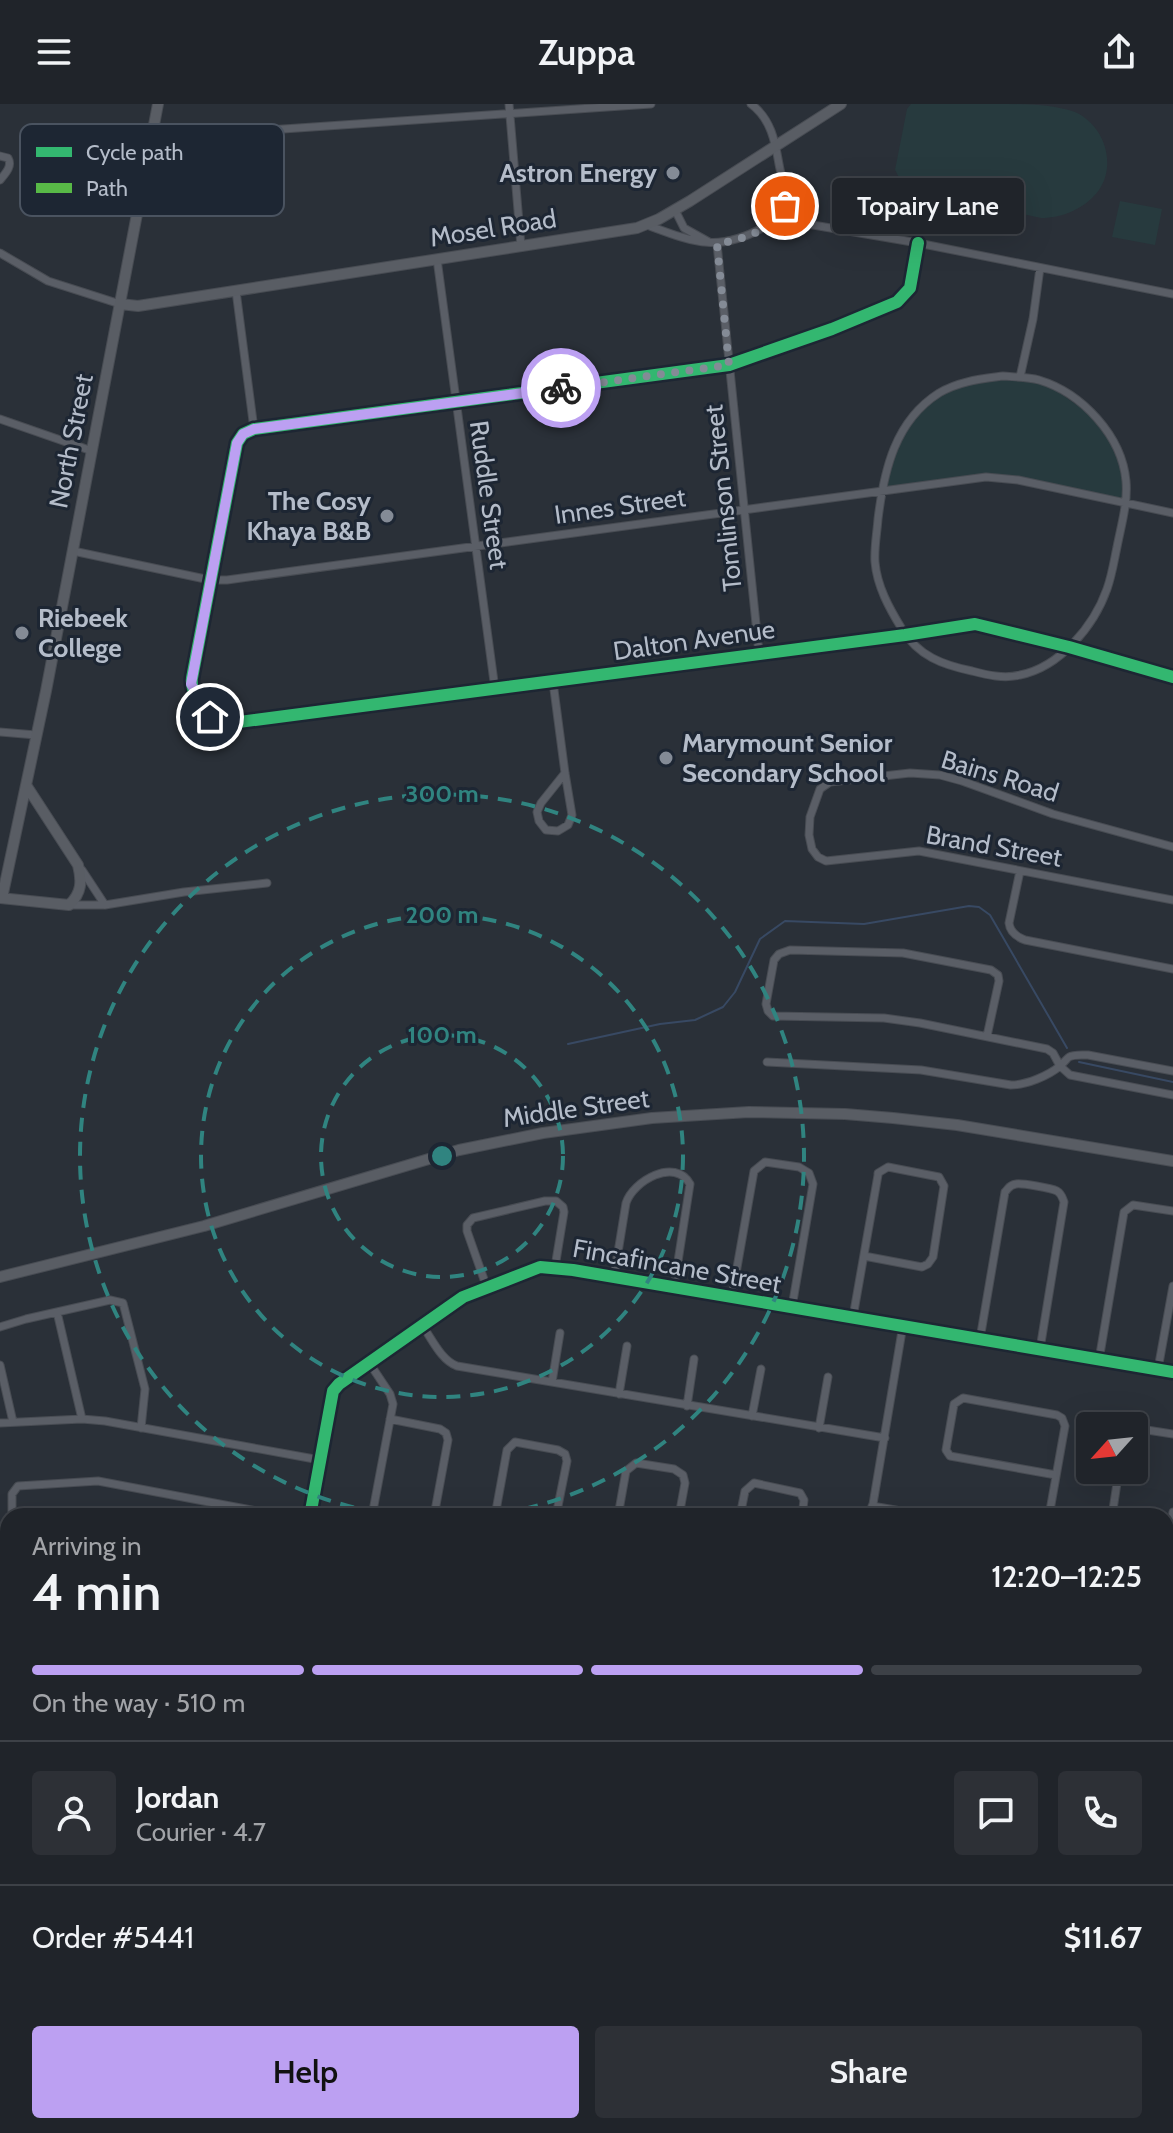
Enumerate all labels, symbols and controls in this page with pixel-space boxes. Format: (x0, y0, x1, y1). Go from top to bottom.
icon: menu (32, 30, 76, 74)
text: Zuppa (538, 30, 635, 74)
icon: share (1097, 30, 1141, 74)
legend (20, 124, 284, 216)
text: Cycle path (86, 139, 184, 166)
place label: Astron Energy (500, 157, 657, 189)
marker: Astron Energy (664, 164, 682, 182)
pin (751, 172, 819, 240)
text: Path (86, 175, 128, 202)
callout: Topairy Lane (833, 178, 1025, 234)
icon: bag (763, 184, 807, 228)
text: Topairy Lane (857, 190, 999, 222)
street label: Mosel Road (428, 202, 558, 254)
courier (521, 348, 601, 428)
icon: bike (539, 366, 583, 410)
street label: North Street (42, 371, 100, 511)
street label: Tomlinson Street (697, 403, 749, 593)
street label: Ruddle Street (463, 419, 515, 572)
street label: Innes Street (552, 481, 688, 531)
place label: The Cosy Khaya B&B (247, 485, 371, 547)
marker: The Cosy Khaya B&B (378, 507, 396, 525)
place label: Riebeek College (38, 602, 128, 664)
street label: Dalton Avenue (611, 613, 777, 667)
marker: Riebeek College (13, 624, 31, 642)
pin (176, 683, 244, 751)
icon: home (188, 695, 232, 739)
place label: Marymount Senior Secondary School (682, 727, 893, 789)
street label: Bains Road (937, 743, 1063, 809)
marker: Marymount Senior Secondary School (657, 749, 675, 767)
text: 300 m (405, 779, 479, 808)
street label: Brand Street (924, 818, 1065, 874)
text: 200 m (406, 900, 478, 929)
text: 100 m (407, 1020, 477, 1049)
street label: Middle Street (501, 1082, 651, 1134)
centre of rings (428, 1142, 456, 1170)
street label: Fincafincane Street (570, 1232, 784, 1300)
north arrow (1076, 1412, 1148, 1484)
map controls (1076, 1412, 1148, 1484)
text: Arriving in (32, 1530, 142, 1562)
text: 12:20–12:25 (991, 1558, 1142, 1595)
text: 4 min (32, 1560, 161, 1623)
text: On the way · 510 m (32, 1687, 245, 1719)
button: person (32, 1771, 116, 1855)
button: chat (954, 1771, 1038, 1855)
button: phone (1058, 1771, 1142, 1855)
text: Jordan (136, 1779, 219, 1816)
text: Courier · 4.7 (136, 1816, 266, 1848)
text: Order #5441 (32, 1919, 194, 1956)
text: $11.67 (1064, 1919, 1142, 1956)
button: Help (32, 2026, 579, 2118)
button: Share (595, 2026, 1142, 2118)

